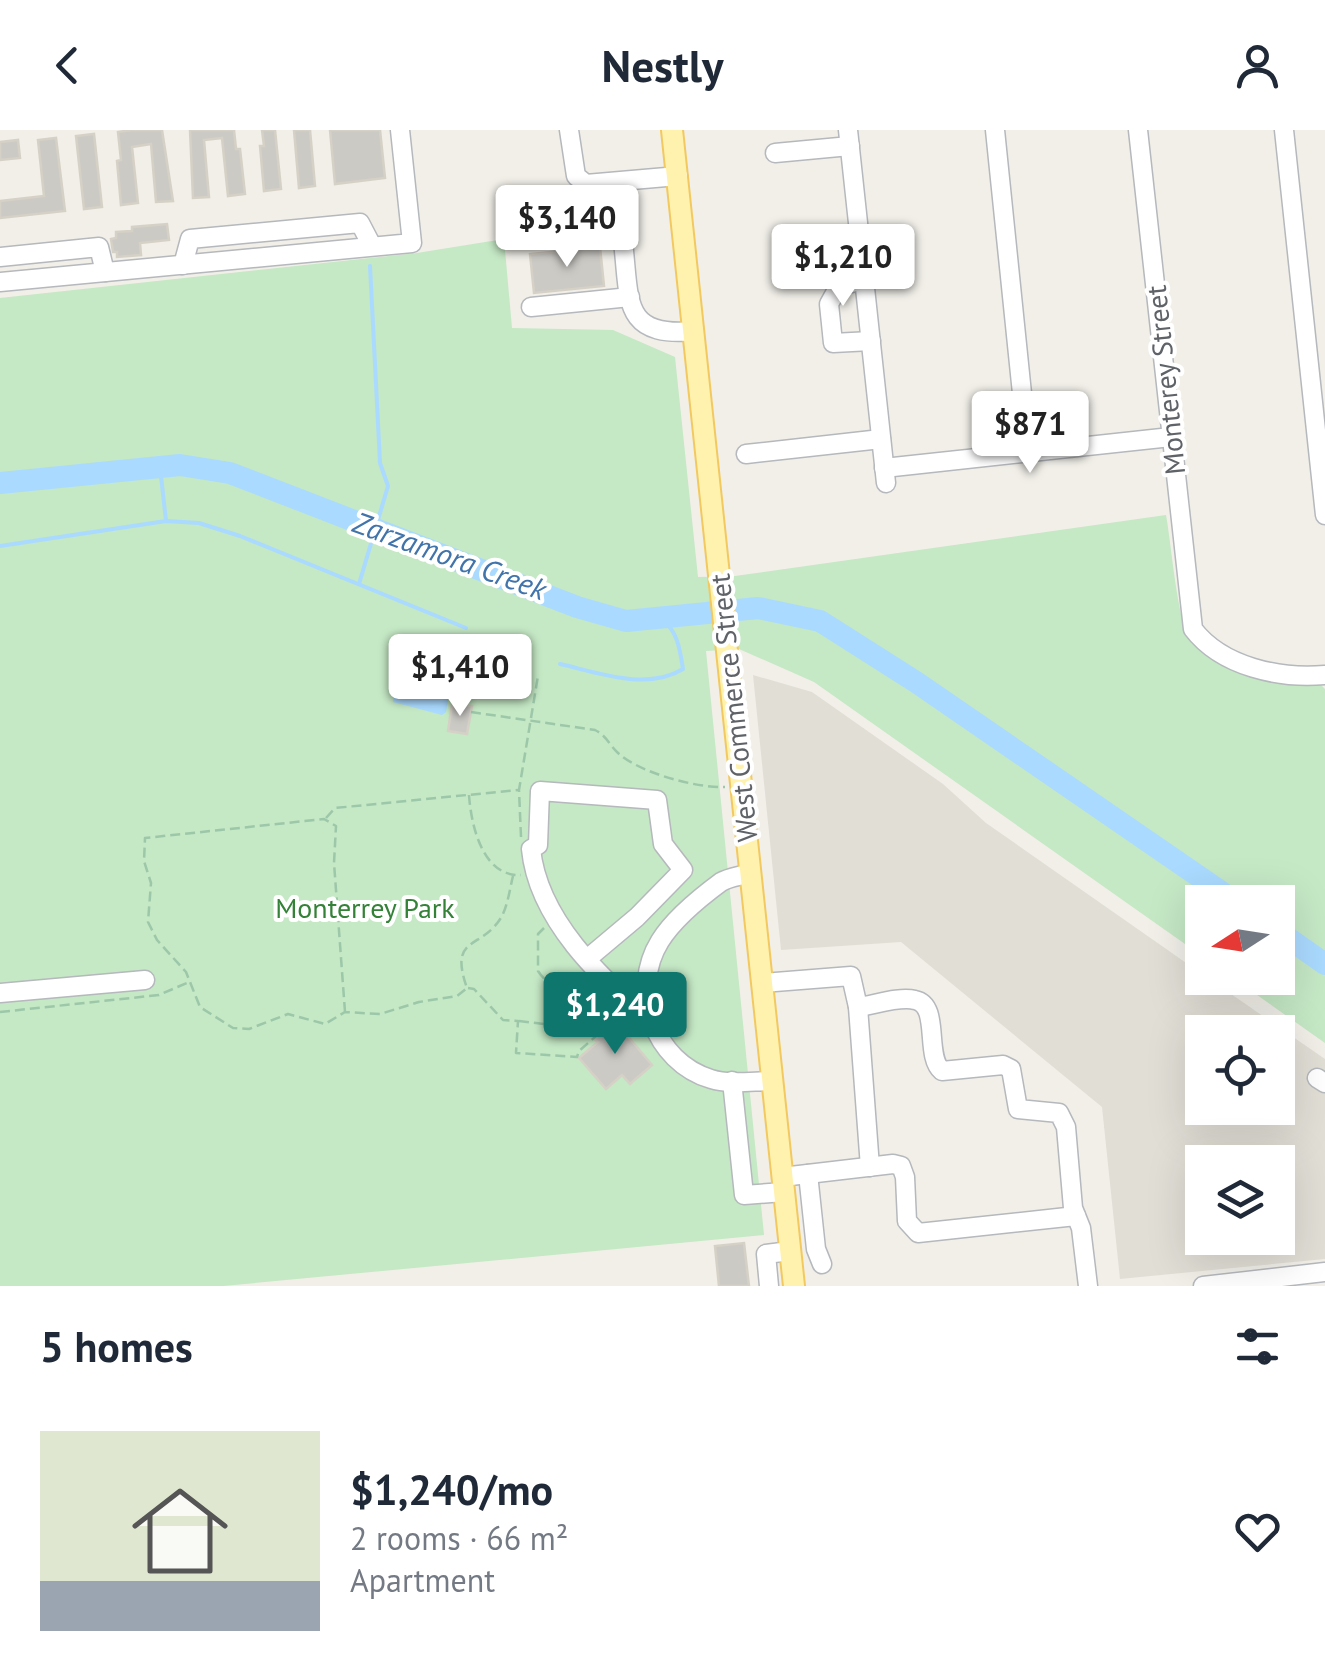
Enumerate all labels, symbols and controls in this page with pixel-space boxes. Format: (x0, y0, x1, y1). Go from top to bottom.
text: Nestly (602, 36, 723, 94)
icon: back (40, 38, 95, 93)
icon: person (1230, 38, 1285, 93)
pin: $3,140 (486, 185, 648, 270)
text: $3,140 (518, 196, 616, 238)
pin: $1,210 (762, 224, 924, 309)
text: $1,210 (794, 235, 892, 277)
street label: Monterey Street (1137, 283, 1193, 476)
pin: $871 (971, 391, 1089, 476)
text: $871 (994, 402, 1066, 444)
water label: Zarzamora Creek (347, 502, 554, 609)
street label: West Commerce Street (700, 572, 765, 844)
pin: $1,410 (379, 634, 541, 719)
text: $1,410 (411, 645, 509, 687)
north arrow (1185, 885, 1295, 995)
map controls (1185, 885, 1295, 1255)
park label: Monterrey Park (275, 889, 455, 926)
pin: $1,240 (534, 972, 696, 1057)
text: $1,240 (566, 983, 664, 1025)
button: locate (1185, 1015, 1295, 1125)
button: layers (1185, 1145, 1295, 1255)
text: 5 homes (40, 1319, 193, 1374)
icon: filters (1230, 1319, 1285, 1374)
text: $1,240/mo (350, 1462, 553, 1517)
icon: home (120, 1471, 240, 1591)
icon: heart (1230, 1504, 1285, 1559)
text: 2 rooms · 66 m² (350, 1517, 568, 1559)
text: Apartment (350, 1559, 495, 1601)

